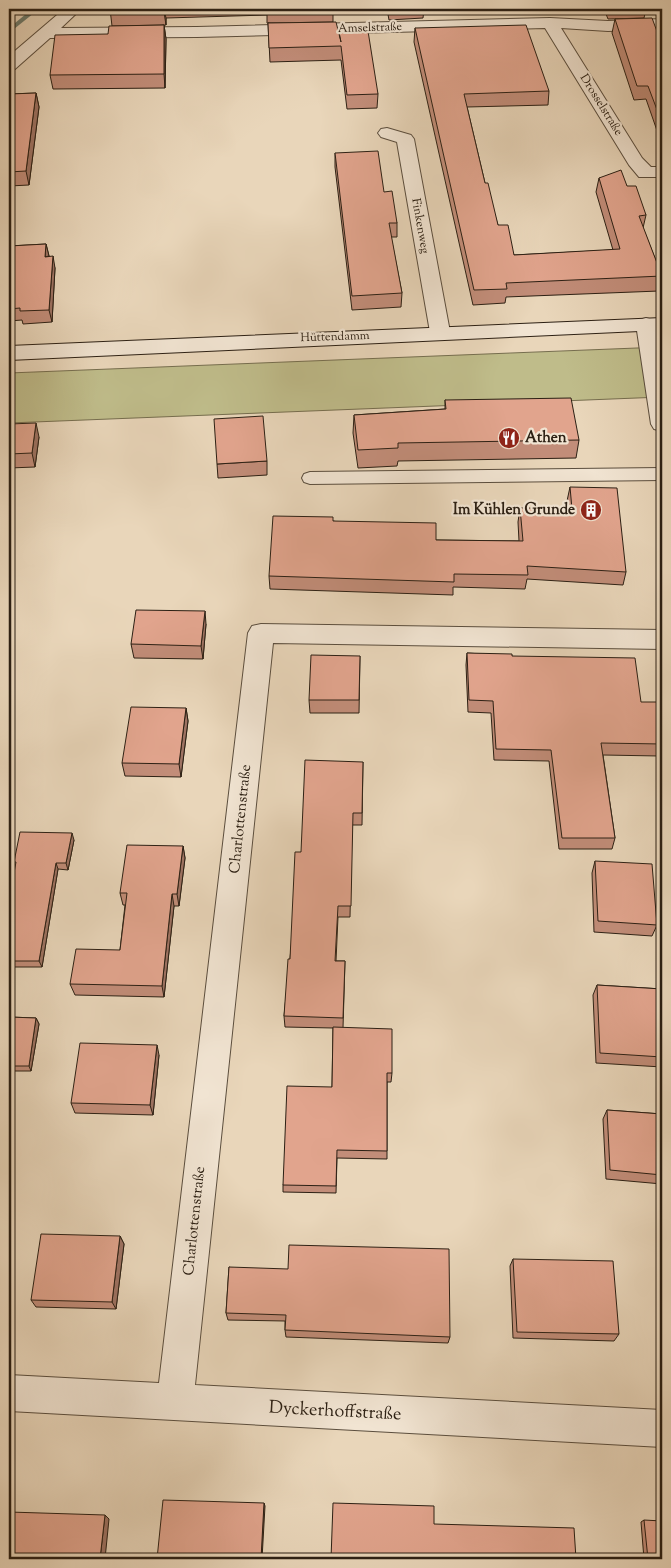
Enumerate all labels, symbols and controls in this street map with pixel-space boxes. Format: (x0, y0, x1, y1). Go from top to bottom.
street label: Amselstraße (338, 18, 403, 38)
street label: Drosselstraße (575, 71, 627, 140)
street label: Finkenweg (406, 197, 434, 255)
street label: Hüttendamm (300, 327, 370, 347)
restaurant icon: Athen (497, 426, 521, 450)
place label: Athen (525, 428, 567, 449)
building icon: Im Kühlen Grunde (579, 498, 603, 522)
place label: Im Kühlen Grunde (453, 500, 575, 521)
street label: Charlottenstraße (225, 763, 257, 875)
street label: Charlottenstraße (179, 1165, 211, 1277)
street label: Dyckerhoffstraße (268, 1396, 402, 1428)

